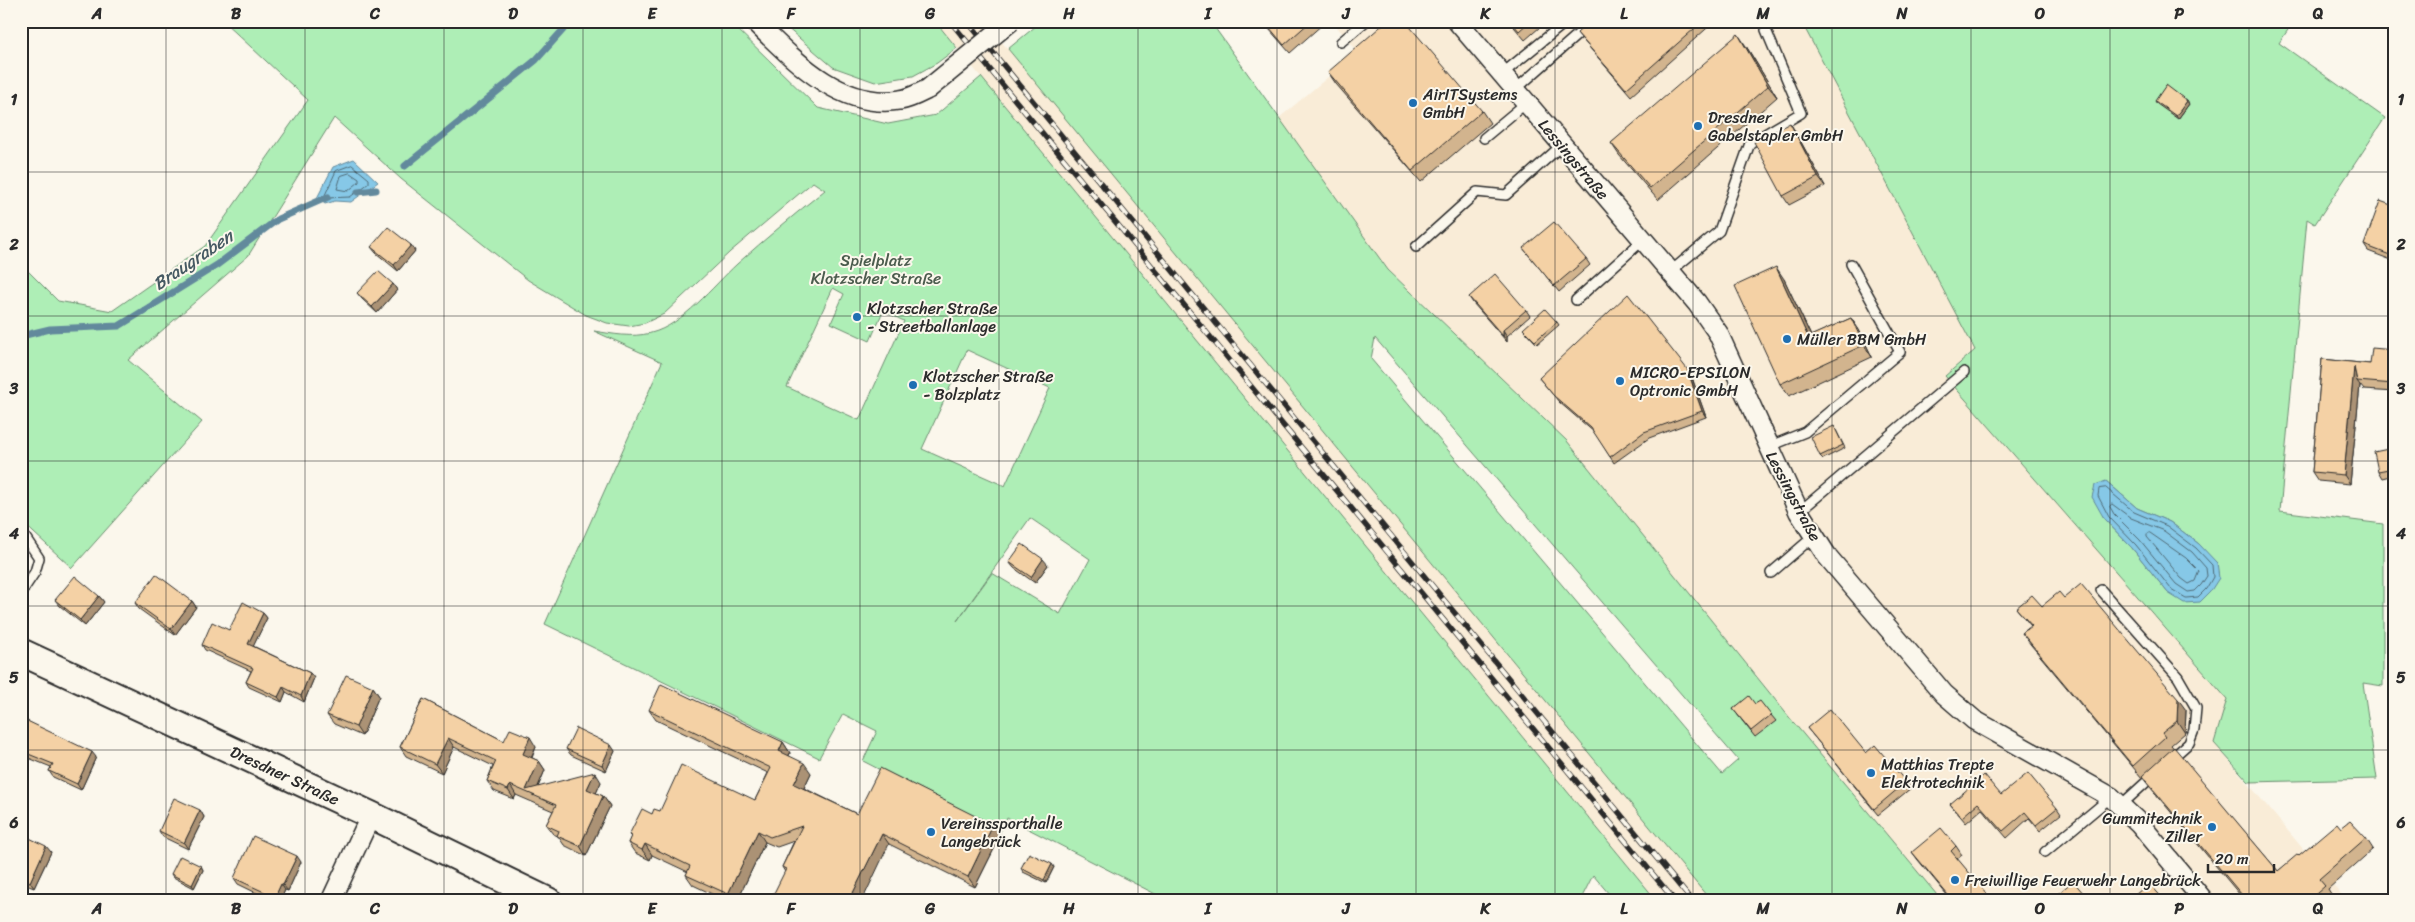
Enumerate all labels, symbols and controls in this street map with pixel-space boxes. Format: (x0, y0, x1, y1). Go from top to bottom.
text: A (91, 0, 102, 28)
text: B (231, 0, 242, 28)
text: C (369, 0, 381, 28)
text: D (508, 0, 518, 28)
text: E (648, 0, 658, 28)
text: F (786, 0, 797, 28)
text: G (924, 0, 936, 28)
text: H (1062, 0, 1075, 28)
text: I (1204, 0, 1213, 28)
text: J (1341, 0, 1351, 28)
text: K (1479, 0, 1491, 28)
text: L (1620, 0, 1628, 28)
text: M (1755, 0, 1770, 28)
text: N (1895, 0, 1908, 28)
text: O (2034, 0, 2046, 28)
text: P (2174, 0, 2184, 28)
text: Q (2312, 0, 2324, 28)
place label: AirITSystems GmbH (1422, 80, 1518, 127)
text: 1 (11, 85, 18, 114)
text: 1 (2398, 85, 2405, 114)
marker: AirITSystems GmbH (1407, 97, 1419, 109)
place label: Dresdner Gabelstapler GmbH (1708, 103, 1844, 150)
street label: Lessingstraße (1531, 112, 1617, 207)
marker: Dresdner Gabelstapler GmbH (1692, 120, 1704, 132)
water label: Braugraben (146, 220, 242, 299)
text: 2 (8, 230, 19, 259)
text: 2 (2395, 230, 2406, 259)
park label: Spielplatz Klotzscher Straße (811, 246, 941, 293)
place label: Klotzscher Straße - Streetballanlage (867, 294, 998, 341)
marker: Klotzscher Straße - Streetballanlage (851, 311, 863, 323)
place label: Müller BBM GmbH (1797, 325, 1927, 354)
marker: Müller BBM GmbH (1781, 333, 1793, 345)
place label: MICRO-EPSILON Optronic GmbH (1630, 358, 1751, 405)
place label: Klotzscher Straße - Bolzplatz (923, 362, 1054, 409)
text: 3 (9, 374, 19, 403)
text: 3 (2396, 374, 2406, 403)
marker: MICRO-EPSILON Optronic GmbH (1614, 375, 1626, 387)
marker: Klotzscher Straße - Bolzplatz (907, 379, 919, 391)
street label: Lessingstraße (1757, 446, 1830, 547)
text: 4 (8, 519, 19, 548)
text: 4 (2395, 519, 2406, 548)
text: 5 (9, 663, 19, 692)
text: 5 (2396, 663, 2406, 692)
street label: Dresdner Straße (225, 737, 344, 814)
place label: Matthias Trepte Elektrotechnik (1881, 750, 1994, 797)
marker: Matthias Trepte Elektrotechnik (1865, 767, 1877, 779)
place label: Gummitechnik Ziller (2102, 804, 2203, 851)
text: 6 (8, 808, 19, 837)
text: 6 (2395, 808, 2406, 837)
place label: Vereinssporthalle Langebrück (941, 809, 1063, 856)
marker: Gummitechnik Ziller (2206, 821, 2218, 833)
marker: Vereinssporthalle Langebrück (925, 826, 937, 838)
scale bar (2208, 842, 2274, 874)
text: 20 m (2215, 846, 2249, 872)
place label: Freiwillige Feuerwehr Langebrück (1965, 866, 2201, 895)
marker: Freiwillige Feuerwehr Langebrück (1949, 874, 1961, 886)
text: A (91, 894, 102, 922)
text: B (231, 894, 242, 922)
text: C (369, 894, 381, 922)
text: D (508, 894, 518, 922)
text: E (648, 894, 658, 922)
text: F (786, 894, 797, 922)
text: G (924, 894, 936, 922)
text: H (1062, 894, 1075, 922)
text: I (1204, 894, 1213, 922)
text: J (1341, 894, 1351, 922)
text: K (1479, 894, 1491, 922)
text: L (1620, 894, 1628, 922)
text: M (1755, 894, 1770, 922)
text: N (1895, 894, 1908, 922)
text: O (2034, 894, 2046, 922)
text: P (2174, 894, 2184, 922)
text: Q (2312, 894, 2324, 922)

